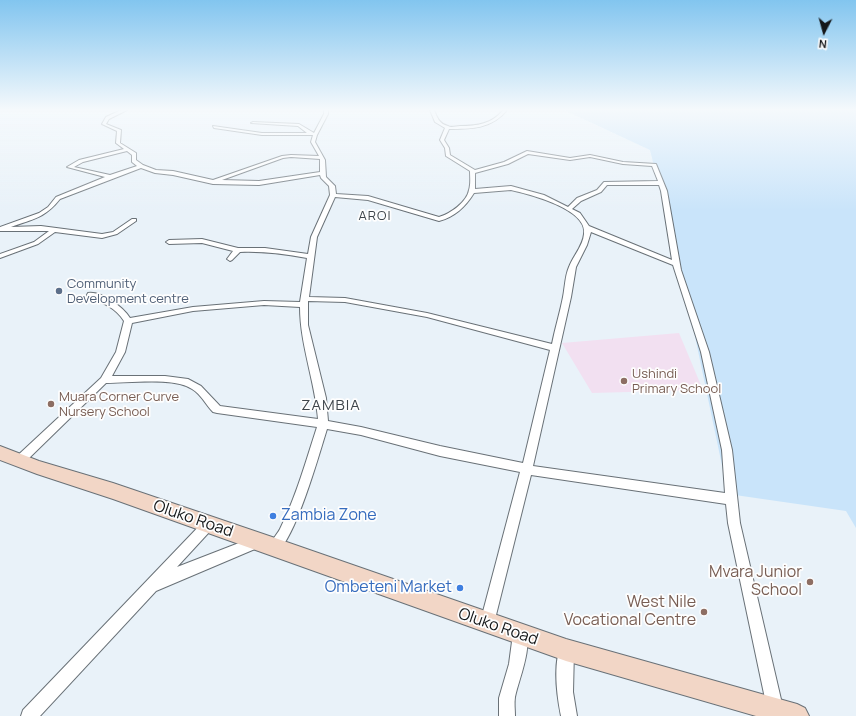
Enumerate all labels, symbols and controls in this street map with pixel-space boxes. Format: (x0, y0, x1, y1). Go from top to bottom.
north arrow (804, 12, 844, 52)
text: N (818, 37, 827, 52)
district label: AROI (359, 208, 391, 224)
place label: Community Development centre (67, 276, 189, 307)
marker: Community Development centre (54, 286, 64, 296)
place label: Ushindi Primary School (632, 366, 721, 397)
marker: Ushindi Primary School (619, 376, 629, 386)
place label: Muara Corner Curve Nursery School (59, 389, 179, 420)
district label: ZAMBIA (301, 397, 361, 415)
marker: Muara Corner Curve Nursery School (46, 399, 56, 409)
street label: Oluko Road (151, 496, 235, 542)
place label: Zambia Zone (281, 506, 377, 526)
marker: Zambia Zone (268, 511, 278, 521)
place label: Mvara Junior School (709, 563, 802, 601)
marker: Mvara Junior School (805, 577, 815, 587)
place label: Ombeteni Market (325, 578, 452, 598)
marker: Ombeteni Market (455, 583, 465, 593)
place label: West Nile Vocational Centre (564, 593, 696, 631)
street label: Oluko Road (456, 604, 540, 650)
marker: West Nile Vocational Centre (699, 607, 709, 617)

